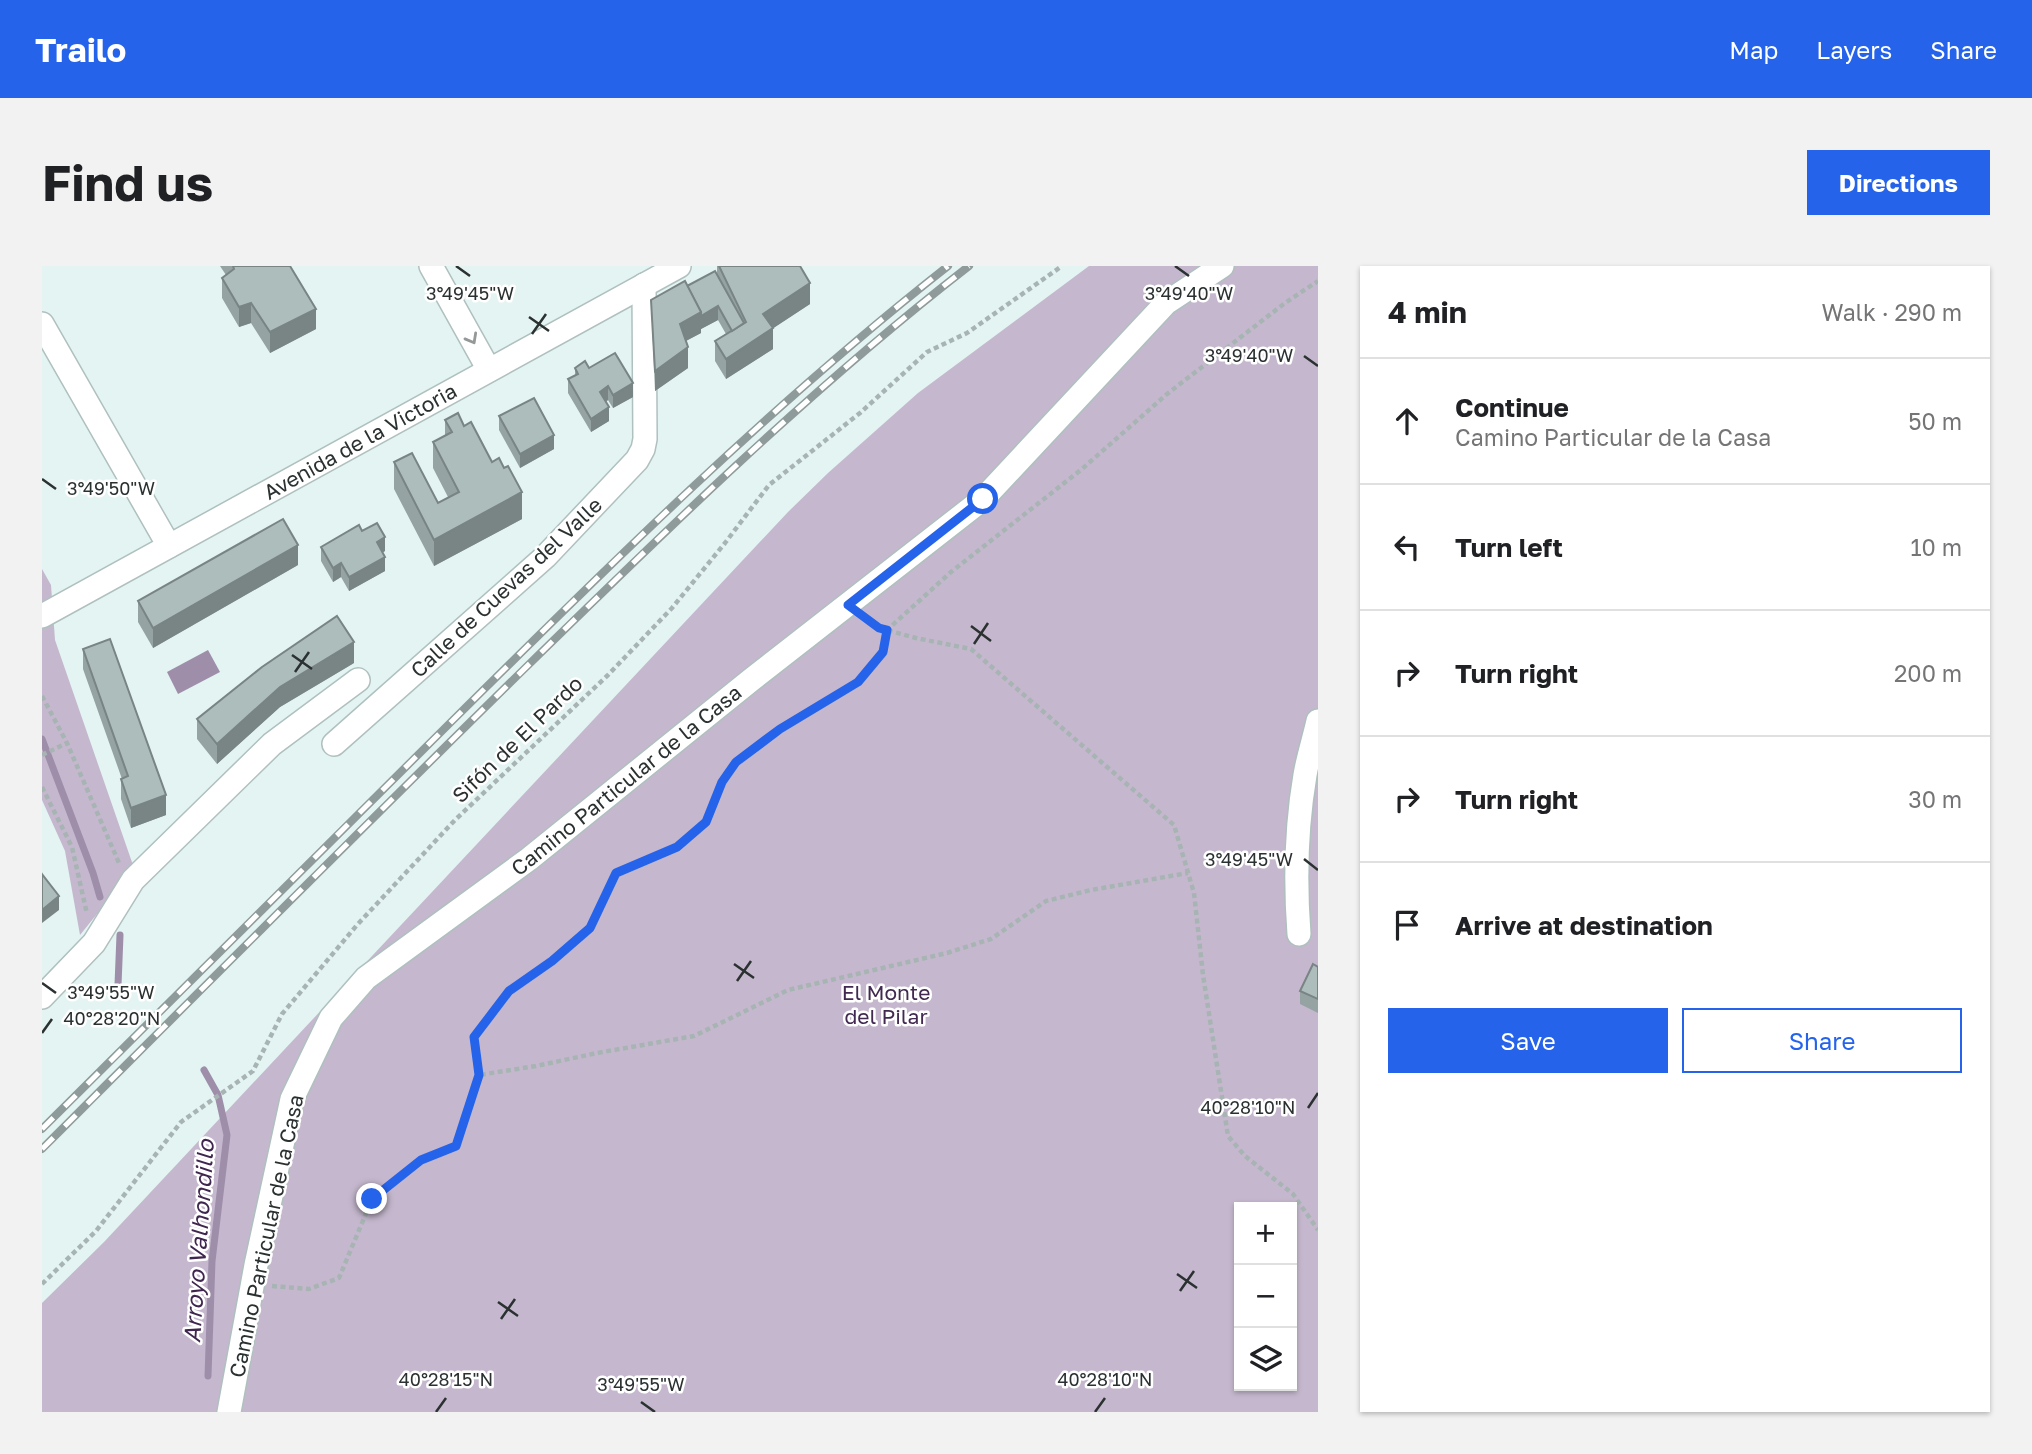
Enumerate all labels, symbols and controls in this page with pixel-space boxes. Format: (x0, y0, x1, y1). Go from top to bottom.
text: Trailo (35, 30, 126, 69)
text: Map (1729, 35, 1778, 64)
text: Layers (1816, 35, 1892, 64)
text: Share (1930, 35, 1997, 64)
button: Directions (1807, 150, 1990, 215)
text: Find us (42, 153, 213, 212)
text: 3°49'45"W (426, 282, 514, 304)
text: 3°49'40"W (1145, 282, 1233, 304)
text: 4 min (1388, 294, 1467, 330)
text: Walk · 290 m (1821, 298, 1962, 326)
one-way arrow (464, 332, 477, 345)
text: 3°49'40"W (1205, 344, 1293, 366)
street label: Avenida de la Victoria (259, 377, 461, 505)
text: Continue (1455, 392, 1569, 423)
icon: ahead (1388, 402, 1426, 440)
text: 50 m (1908, 407, 1962, 435)
text: Camino Particular de la Casa (1455, 423, 1771, 451)
text: 3°49'50"W (67, 477, 155, 499)
route start (967, 483, 998, 514)
street label: Calle de Cuevas del Valle (405, 491, 607, 683)
icon: left (1388, 528, 1426, 566)
text: Turn left (1455, 532, 1563, 563)
text: 10 m (1910, 533, 1962, 561)
icon: right (1388, 654, 1426, 692)
text: Turn right (1455, 658, 1578, 689)
text: 200 m (1894, 659, 1962, 687)
street label: Sifón de El Pardo (446, 670, 588, 808)
street label: Camino Particular de la Casa (506, 679, 746, 881)
icon: right (1388, 780, 1426, 818)
text: Turn right (1455, 784, 1578, 815)
text: 30 m (1908, 785, 1962, 813)
text: 3°49'45"W (1205, 848, 1293, 870)
icon: arrive (1388, 906, 1426, 944)
text: Arrive at destination (1455, 910, 1713, 941)
park label: El Monte del Pilar (842, 979, 930, 1029)
text: 3°49'55"W (67, 981, 155, 1003)
text: 40°28'20"N (64, 1007, 160, 1029)
button: Save (1388, 1008, 1668, 1073)
button: Share (1682, 1008, 1962, 1073)
street label: Camino Particular de la Casa (223, 1092, 309, 1380)
text: 40°28'10"N (1200, 1096, 1296, 1118)
water label: Arroyo Valhondillo (177, 1137, 219, 1343)
route end (356, 1183, 387, 1214)
map controls (1234, 1202, 1297, 1391)
button: + (1234, 1202, 1297, 1265)
button: − (1234, 1265, 1297, 1328)
button: layers (1234, 1328, 1297, 1391)
text: 40°28'15"N (399, 1368, 493, 1390)
text: 40°28'10"N (1057, 1368, 1153, 1390)
text: 3°49'55"W (597, 1373, 685, 1395)

